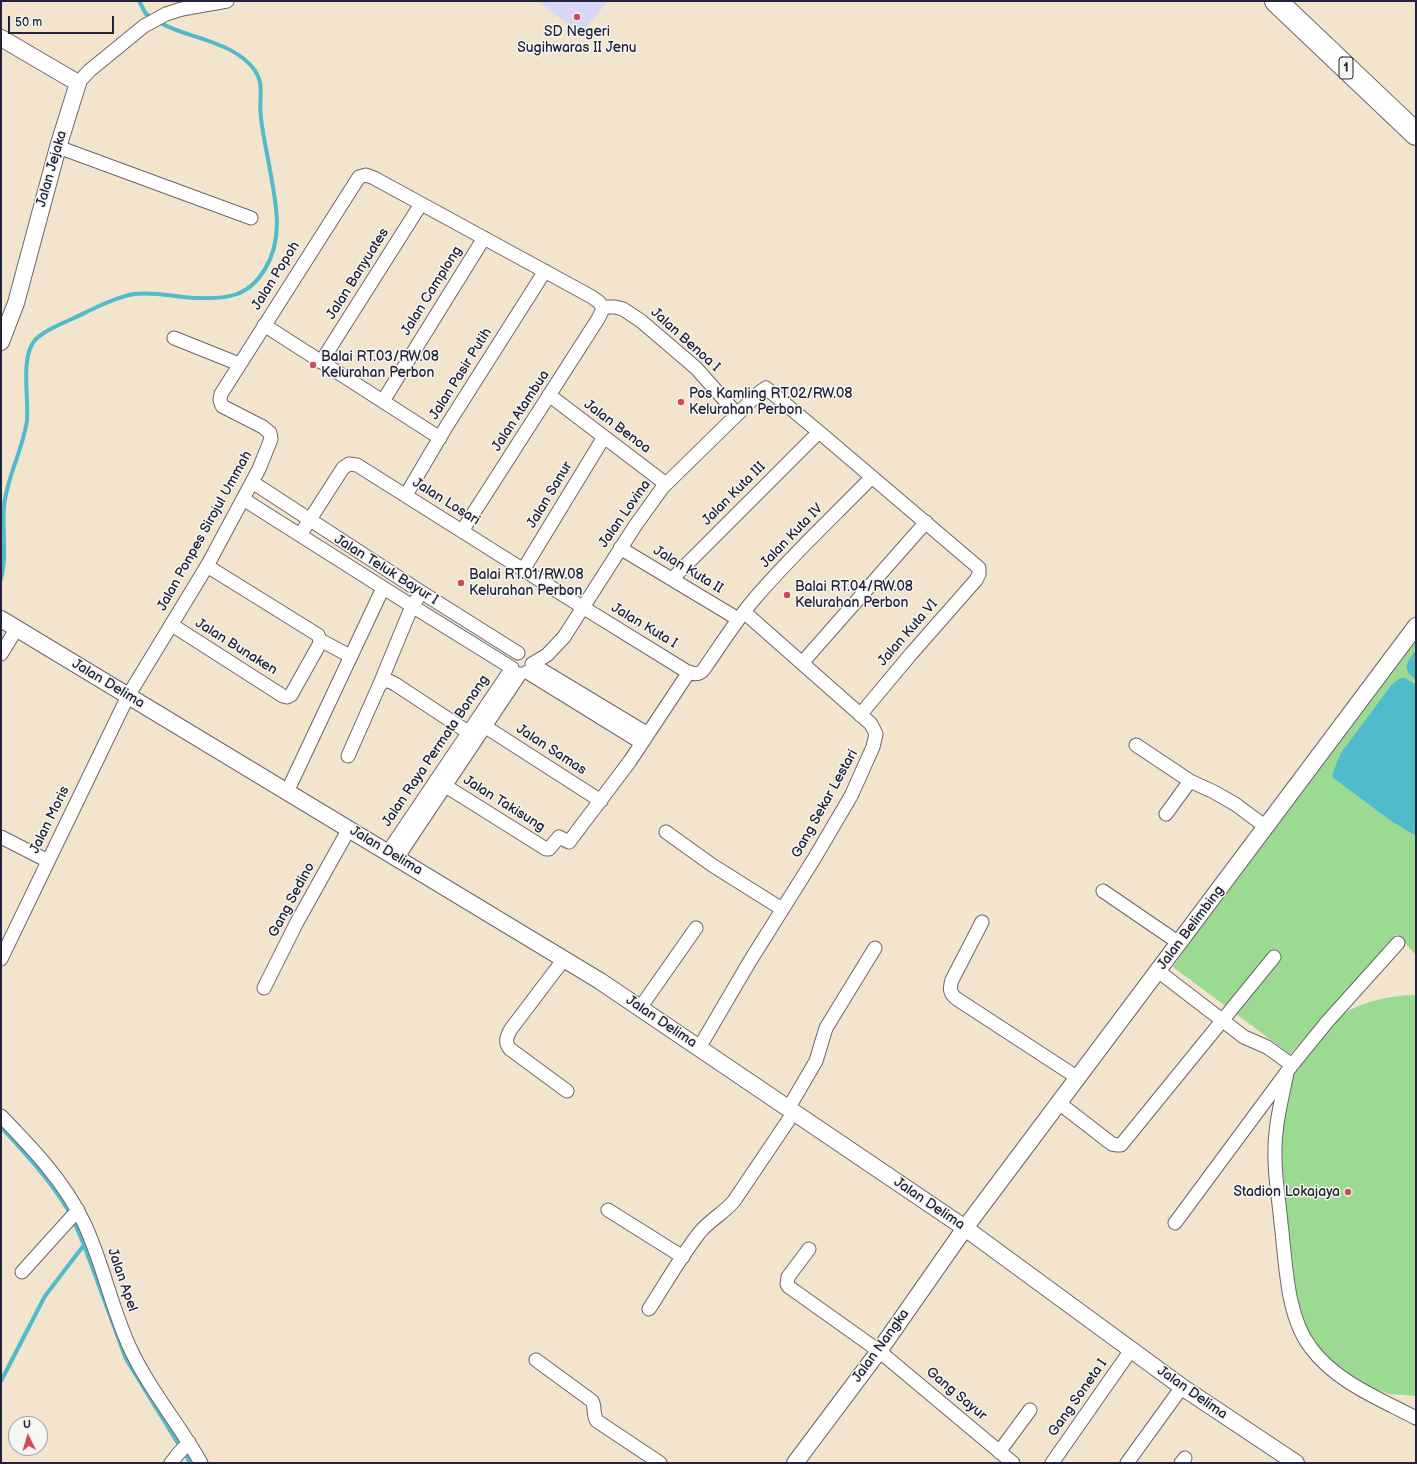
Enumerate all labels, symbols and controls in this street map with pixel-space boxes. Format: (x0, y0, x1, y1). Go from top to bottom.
scale bar (10, 8, 116, 34)
marker: SD Negeri Sugihwaras II Jenu (572, 12, 582, 22)
text: 50 m (15, 15, 42, 30)
place label: SD Negeri Sugihwaras II Jenu (517, 24, 637, 56)
road number: 1 (1339, 57, 1353, 79)
street label: Jalan Jejaka (33, 129, 71, 209)
street label: Jalan Banyuates (323, 225, 393, 323)
street label: Jalan Popoh (248, 239, 304, 313)
street label: Jalan Camplong (398, 243, 466, 339)
street label: Jalan Benoa I (647, 305, 723, 375)
street label: Jalan Pasir Putih (426, 325, 496, 423)
place label: Balai RT.03/RW.08 Kelurahan Perbon (321, 349, 439, 382)
marker: Balai RT.03/RW.08 Kelurahan Perbon (308, 360, 318, 370)
street label: Jalan Atambua (489, 367, 553, 455)
place label: Pos Kamling RT.02/RW.08 Kelurahan Perbon (689, 386, 852, 418)
street label: Jalan Benoa (580, 396, 654, 458)
marker: Pos Kamling RT.02/RW.08 Kelurahan Perbon (676, 397, 686, 407)
street label: Jalan Ponpes Sirojul Ummah (154, 448, 256, 614)
street label: Jalan Sanur (524, 459, 576, 531)
street label: Jalan Kuta III (699, 459, 769, 529)
street label: Jalan Losari (409, 475, 483, 529)
street label: Jalan Lovina (595, 477, 655, 551)
street label: Jalan Kuta IV (757, 500, 827, 572)
street label: Jalan Teluk Bayur I (331, 531, 441, 609)
street label: Jalan Kuta II (650, 543, 726, 597)
place label: Balai RT.01/RW.08 Kelurahan Perbon (469, 567, 584, 600)
marker: Balai RT.01/RW.08 Kelurahan Perbon (456, 578, 466, 588)
place label: Balai RT.04/RW.08 Kelurahan Perbon (795, 579, 913, 612)
marker: Balai RT.04/RW.08 Kelurahan Perbon (782, 590, 792, 600)
street label: Jalan Kuta VI (875, 596, 941, 670)
street label: Jalan Kuta I (608, 600, 680, 652)
street label: Jalan Bunaken (192, 615, 280, 679)
street label: Jalan Delima (69, 656, 147, 712)
street label: Jalan Raya Permata Bonang (379, 672, 493, 830)
street label: Jalan Samas (513, 721, 589, 779)
street label: Gang Sekar Lestari (788, 747, 862, 861)
street label: Jalan Takisung (460, 772, 548, 836)
street label: Jalan Moris (26, 784, 74, 856)
street label: Jalan Delima (347, 823, 425, 879)
street label: Gang Sedino (265, 860, 319, 940)
street label: Jalan Belimbing (1154, 883, 1228, 973)
street label: Jalan Delima (622, 992, 700, 1052)
street label: Jalan Delima (890, 1174, 968, 1234)
place label: Stadion Lokajaya (1234, 1184, 1340, 1200)
marker: Stadion Lokajaya (1343, 1187, 1353, 1197)
street label: Jalan Apel (103, 1246, 141, 1314)
street label: Jalan Nangka (849, 1306, 913, 1386)
street label: Gang Soneta I (1045, 1356, 1111, 1440)
street label: Jalan Delima (1154, 1363, 1230, 1423)
street label: Gang Sayur (922, 1364, 990, 1424)
north arrow (8, 1416, 48, 1456)
text: U (23, 1418, 31, 1431)

